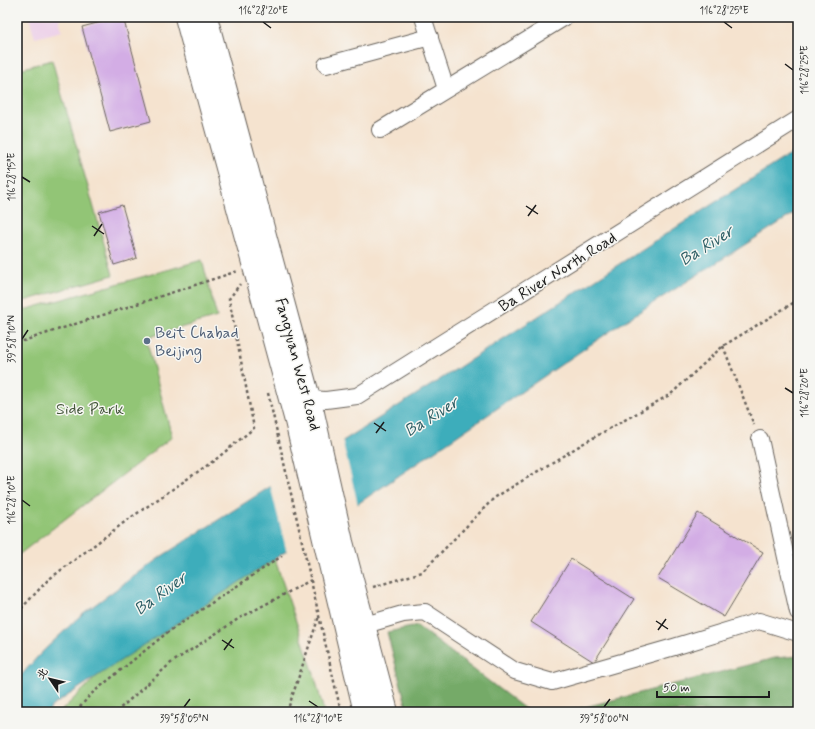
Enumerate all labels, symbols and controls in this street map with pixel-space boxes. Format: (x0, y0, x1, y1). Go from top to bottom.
text: 116°28'20"E (238, 4, 288, 18)
text: 116°28'25"E (699, 4, 749, 18)
text: 116°28'25"E (798, 45, 812, 95)
text: 116°28'15"E (5, 153, 19, 201)
water label: Ba River (675, 220, 739, 271)
street label: Ba River North Road (495, 227, 621, 317)
street label: Fangyuan West Road (269, 296, 325, 433)
text: 39°58'10"N (5, 315, 19, 363)
place label: Beit Chabad Beijing (155, 323, 238, 363)
marker: Beit Chabad Beijing (142, 336, 152, 346)
text: 116°28'20"E (798, 368, 812, 418)
water label: Ba River (400, 391, 464, 442)
park label: Side Park (56, 399, 124, 420)
text: 116°28'10"E (5, 475, 19, 525)
water label: Ba River (130, 566, 193, 620)
north arrow (30, 659, 70, 699)
text: 北 (34, 665, 52, 682)
scale bar (657, 673, 769, 699)
text: 50 m (663, 680, 690, 696)
text: 39°58'05"N (160, 712, 209, 726)
text: 116°28'10"E (293, 712, 343, 726)
text: 39°58'00"N (579, 712, 629, 726)

